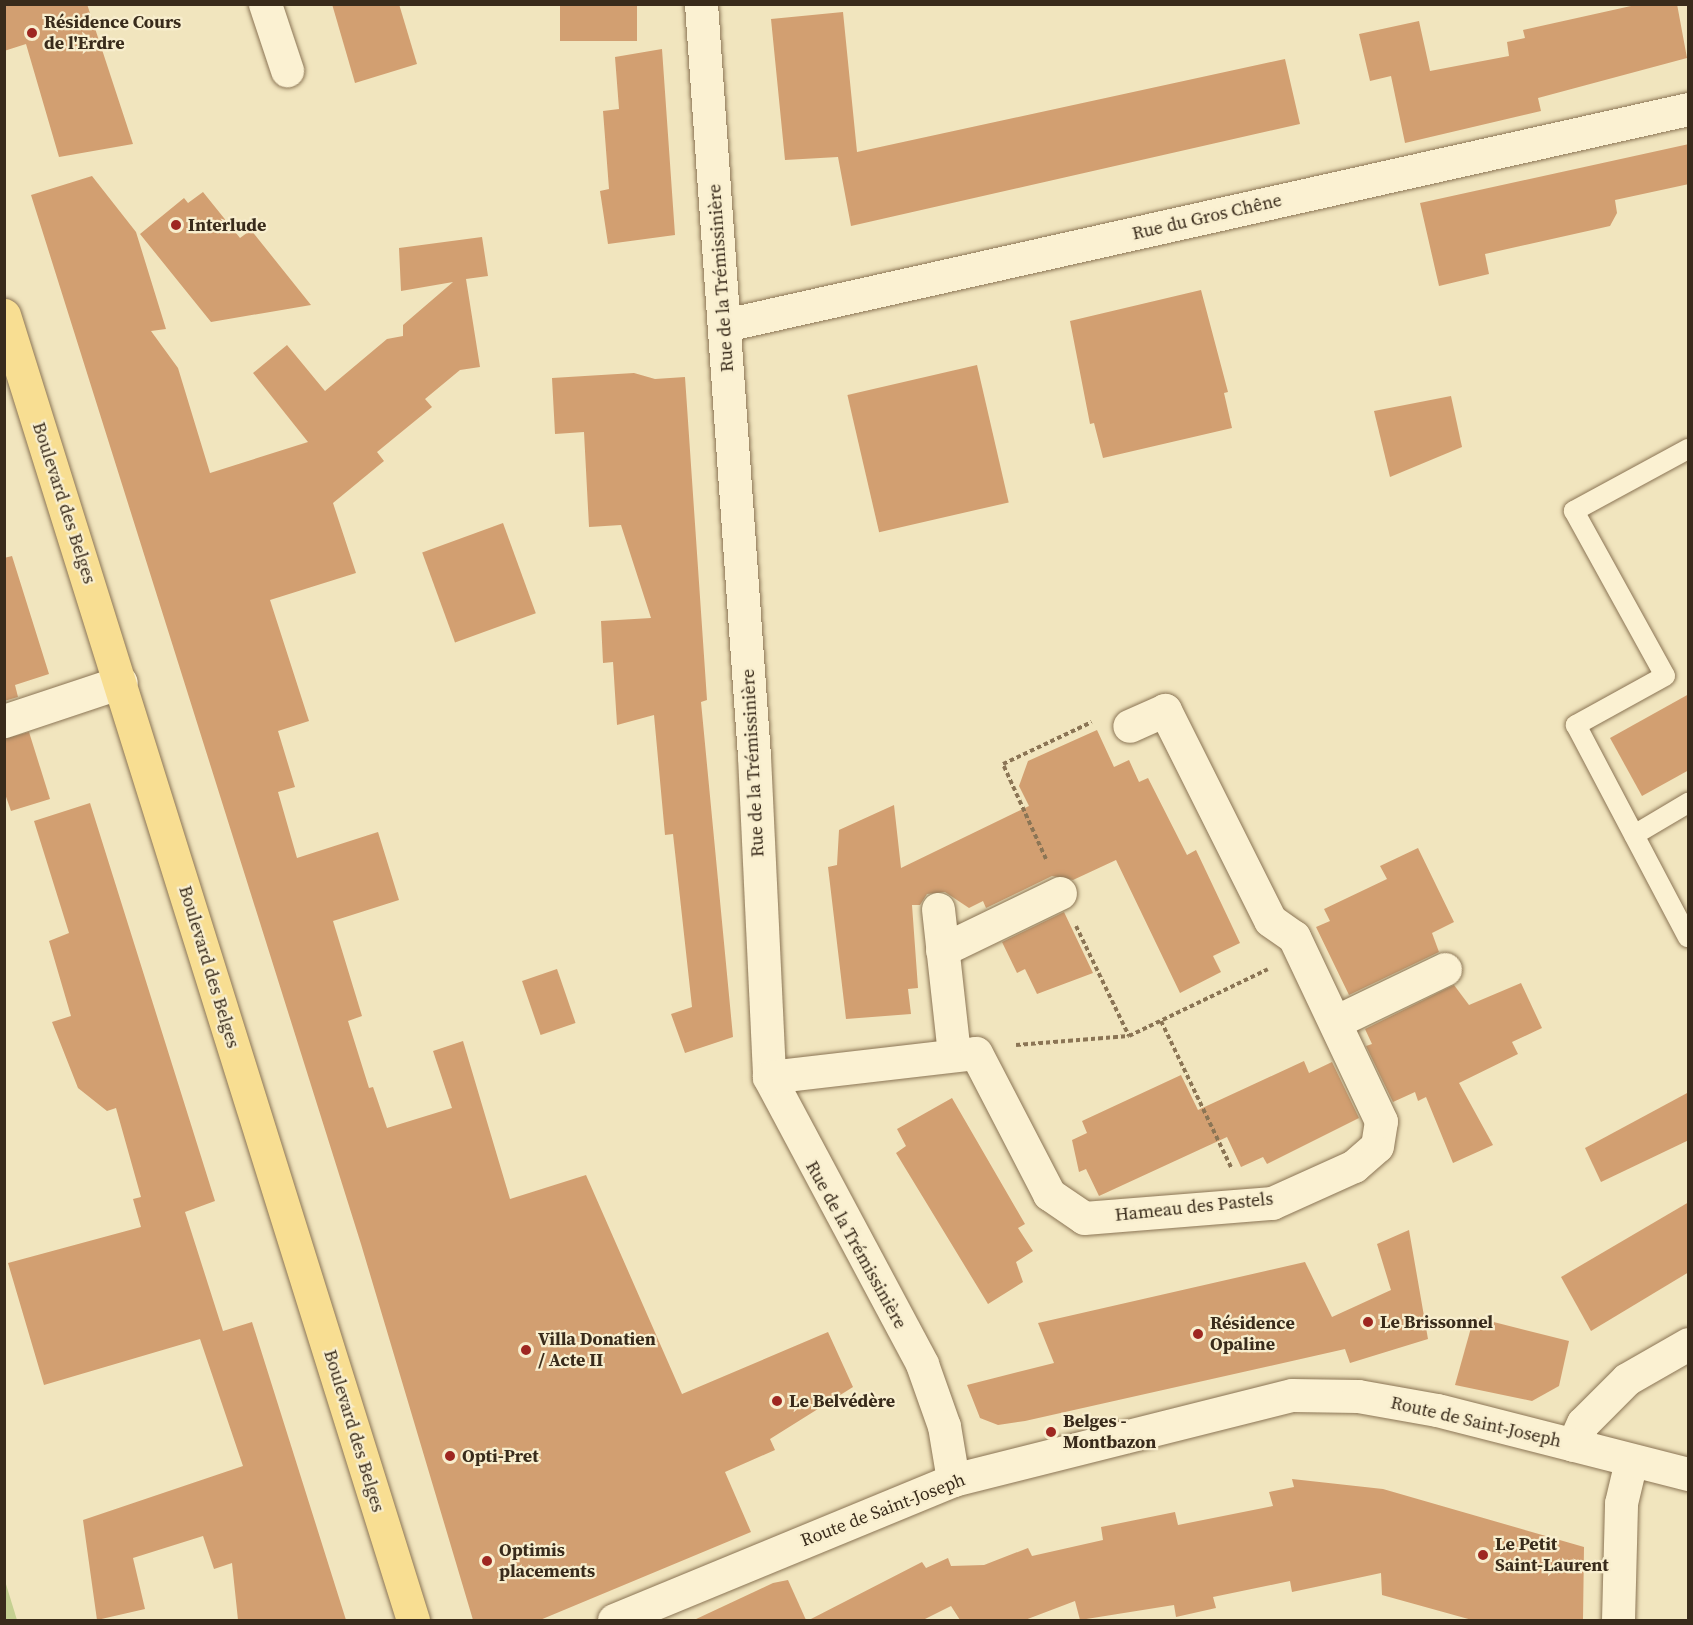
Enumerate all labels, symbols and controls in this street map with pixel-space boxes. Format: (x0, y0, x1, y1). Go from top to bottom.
place label: Résidence Cours de l'Erdre (44, 12, 181, 54)
marker: Résidence Cours de l'Erdre (25, 26, 39, 40)
street label: Rue de la Trémissinière (704, 183, 738, 373)
street label: Rue du Gros Chêne (1130, 189, 1284, 245)
place label: Interlude (188, 214, 266, 236)
marker: Interlude (169, 218, 183, 232)
street label: Boulevard des Belges (28, 419, 100, 587)
street label: Rue de la Trémissinière (737, 668, 769, 858)
street label: Boulevard des Belges (174, 883, 244, 1051)
street label: Rue de la Trémissinière (801, 1157, 911, 1333)
street label: Hameau des Pastels (1114, 1188, 1274, 1226)
place label: Le Brissonnel (1380, 1311, 1493, 1333)
place label: Résidence Opaline (1210, 1313, 1295, 1356)
marker: Le Brissonnel (1361, 1315, 1375, 1329)
marker: Résidence Opaline (1191, 1327, 1205, 1341)
place label: Villa Donatien / Acte II (538, 1329, 656, 1372)
marker: Villa Donatien / Acte II (519, 1343, 533, 1357)
street label: Boulevard des Belges (319, 1347, 389, 1515)
place label: Le Belvédère (789, 1390, 895, 1412)
street label: Route de Saint-Joseph (1389, 1392, 1563, 1452)
marker: Le Belvédère (770, 1394, 784, 1408)
place label: Belges - Montbazon (1063, 1411, 1156, 1454)
marker: Belges - Montbazon (1044, 1425, 1058, 1439)
place label: Opti-Pret (462, 1445, 539, 1467)
marker: Opti-Pret (443, 1449, 457, 1463)
street label: Route de Saint-Joseph (798, 1469, 968, 1551)
place label: Le Petit Saint-Laurent (1495, 1534, 1609, 1576)
place label: Optimis placements (499, 1540, 595, 1582)
marker: Le Petit Saint-Laurent (1476, 1548, 1490, 1562)
marker: Optimis placements (480, 1554, 494, 1568)

